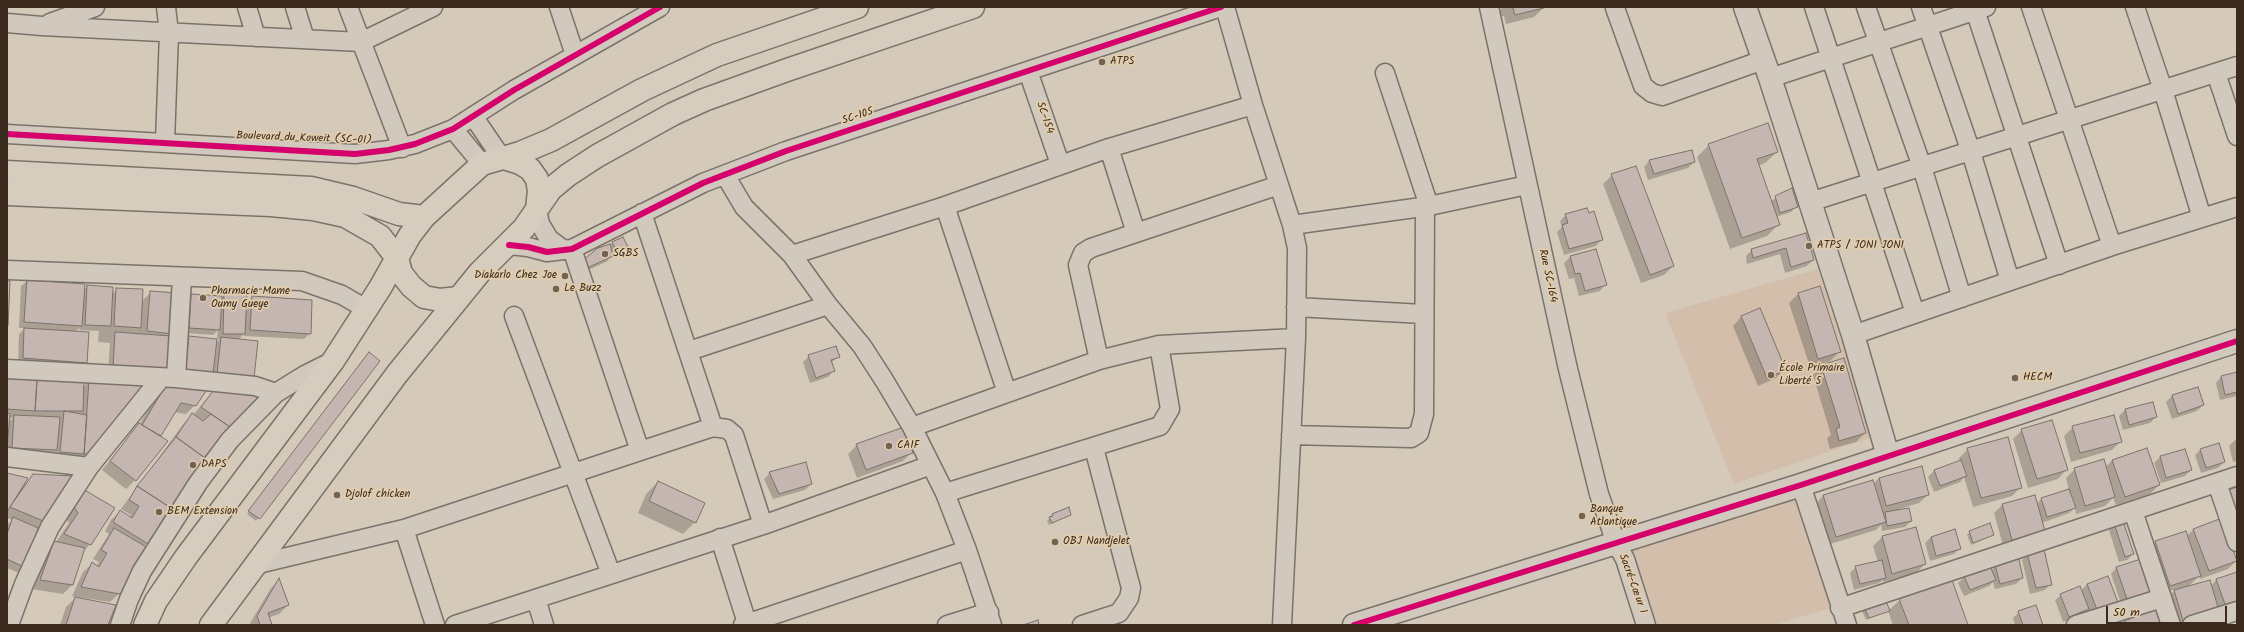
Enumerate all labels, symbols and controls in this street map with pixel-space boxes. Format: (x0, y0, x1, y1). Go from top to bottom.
place label: ATPS (1110, 55, 1134, 69)
marker: ATPS (1097, 57, 1107, 67)
street label: SC-154 (1032, 100, 1056, 136)
street label: SC-105 (841, 106, 875, 128)
street label: Boulevard du Koweit (SC-01) (236, 130, 372, 148)
place label: ATPS / JONI JONI (1817, 239, 1904, 253)
marker: ATPS / JONI JONI (1804, 241, 1814, 251)
place label: SGBS (613, 247, 638, 261)
street label: Rue SC-164 (1535, 248, 1559, 304)
marker: SGBS (600, 249, 610, 259)
place label: Diakarlo Chez Joe (474, 269, 557, 283)
marker: Diakarlo Chez Joe (560, 271, 570, 281)
place label: Le Buzz (564, 282, 601, 296)
marker: Le Buzz (551, 284, 561, 294)
place label: Pharmacie Mame Oumy Gueye (211, 285, 290, 311)
marker: Pharmacie Mame Oumy Gueye (198, 293, 208, 303)
place label: École Primaire Liberté 5 (1779, 362, 1845, 388)
marker: École Primaire Liberté 5 (1766, 370, 1776, 380)
place label: HECM (2023, 371, 2052, 385)
marker: HECM (2010, 373, 2020, 383)
place label: CAIF (897, 439, 919, 453)
marker: CAIF (884, 441, 894, 451)
place label: DAPS (201, 458, 227, 472)
marker: DAPS (188, 460, 198, 470)
place label: Djolof chicken (345, 488, 410, 502)
marker: Djolof chicken (332, 490, 342, 500)
place label: Banque Atlantique (1590, 503, 1637, 529)
place label: BEM Extension (167, 505, 238, 519)
marker: BEM Extension (154, 507, 164, 517)
marker: Banque Atlantique (1577, 511, 1587, 521)
place label: OBJ Nandjelet (1063, 535, 1130, 549)
marker: OBJ Nandjelet (1050, 537, 1060, 547)
street label: Sacré-Cœur 1 (1615, 552, 1649, 616)
scale bar (2108, 598, 2229, 624)
text: 50 m (2113, 603, 2140, 622)

